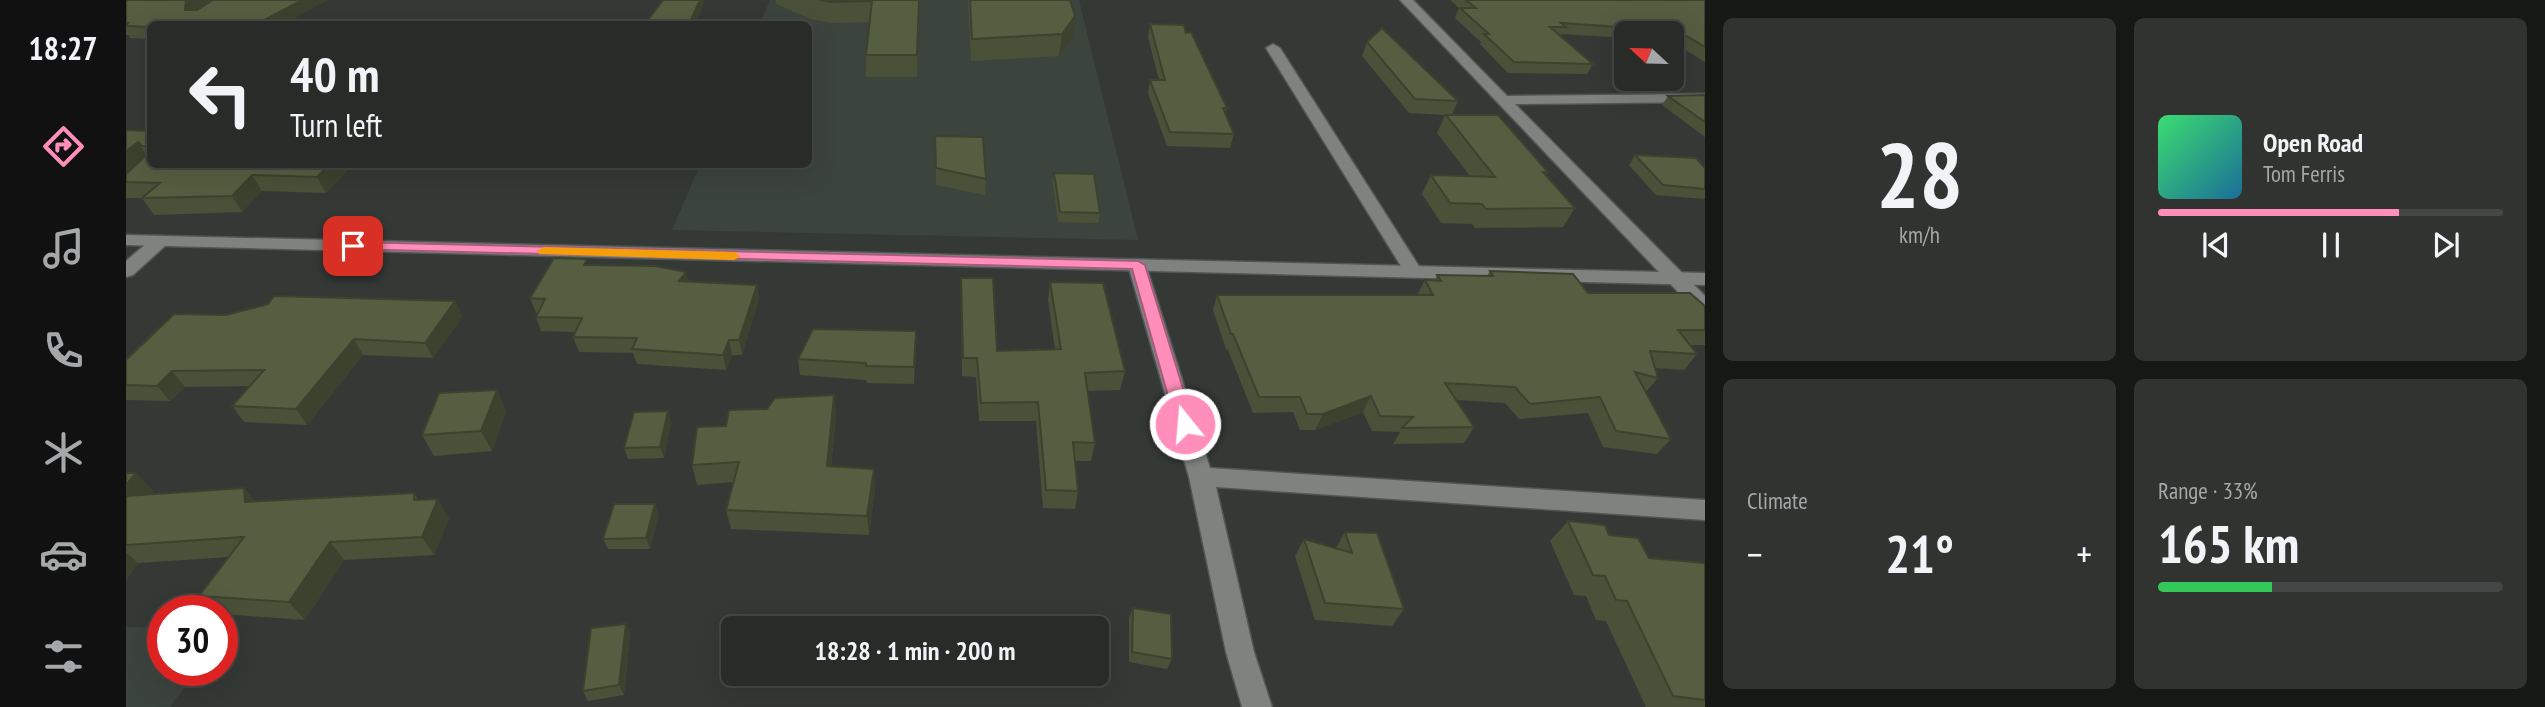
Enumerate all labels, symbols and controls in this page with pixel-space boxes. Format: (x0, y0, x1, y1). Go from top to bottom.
north arrow (1614, 21, 1684, 91)
map controls (1614, 21, 1684, 91)
text: 18:27 (28, 27, 98, 69)
text: 40 m (290, 42, 379, 106)
icon: left (175, 49, 266, 140)
text: Turn left (290, 104, 382, 146)
text: 28 (1876, 115, 1963, 233)
icon: directions (39, 122, 88, 171)
text: Open Road (2263, 126, 2363, 159)
text: Tom Ferris (2263, 159, 2345, 188)
pin (323, 216, 383, 276)
text: km/h (1899, 220, 1940, 249)
icon: music (39, 224, 88, 273)
icon: previous (2197, 226, 2235, 264)
icon: pause (2312, 226, 2350, 264)
icon: next (2427, 226, 2465, 264)
icon: arrive (334, 227, 372, 265)
icon: phone (39, 326, 88, 375)
position arrow (1148, 387, 1222, 461)
icon: climate (39, 428, 88, 477)
text: Range · 33% (2158, 476, 2258, 505)
text: Climate (1747, 486, 1808, 515)
text: 165 km (2158, 510, 2299, 577)
text: 21° (1885, 520, 1954, 587)
text: − (1747, 529, 1763, 578)
text: + (2076, 529, 2092, 578)
icon: car (39, 530, 88, 579)
speed limit sign: 30 (147, 595, 238, 686)
icon: filters (39, 632, 88, 681)
text: 18:28 · 1 min · 200 m (815, 634, 1015, 667)

